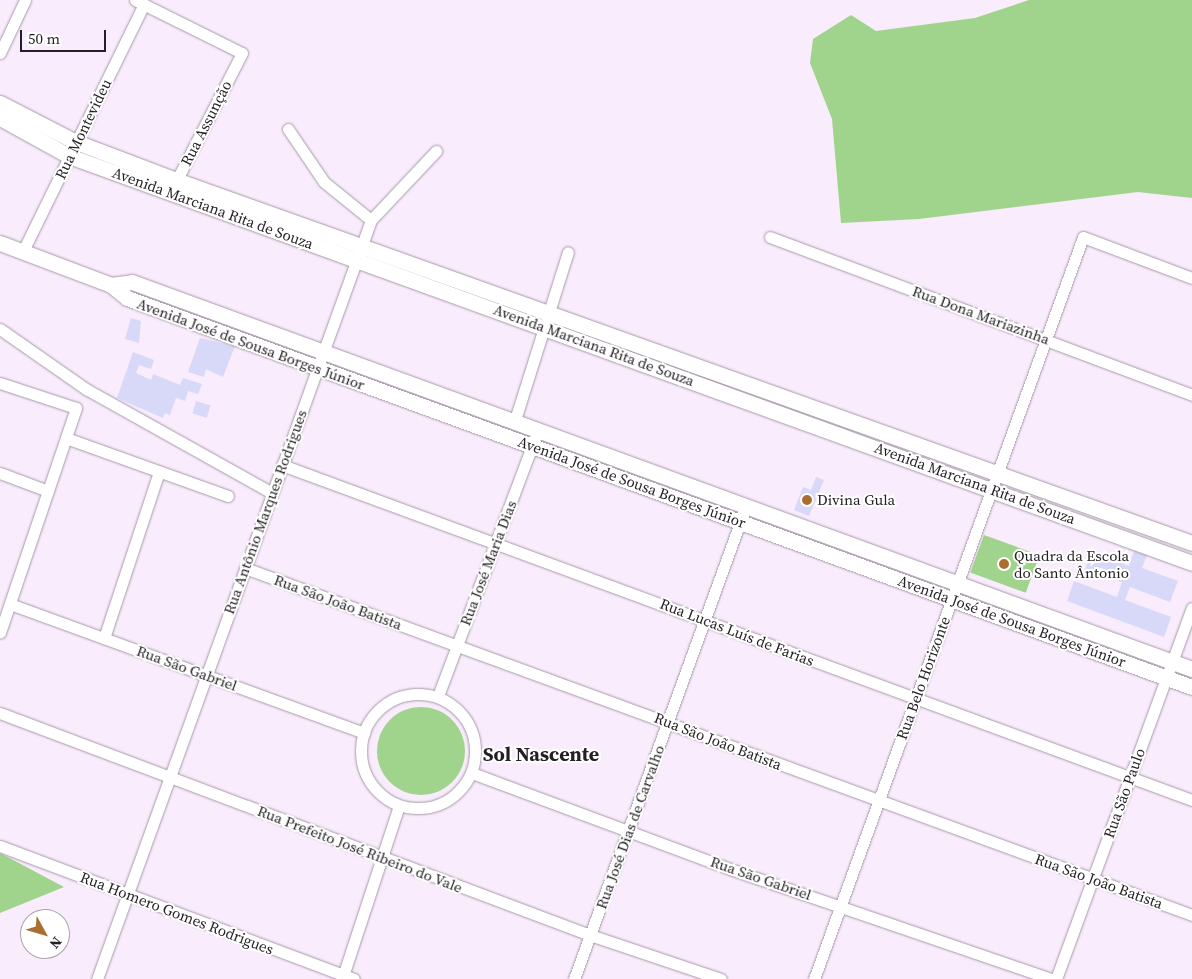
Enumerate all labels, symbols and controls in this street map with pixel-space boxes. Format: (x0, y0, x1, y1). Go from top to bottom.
scale bar (22, 20, 109, 52)
text: 50 m (28, 28, 60, 49)
street label: Rua Montevideu (51, 76, 115, 182)
street label: Rua Assunção (177, 77, 235, 169)
street label: Avenida Marciana Rita de Souza (110, 163, 316, 253)
street label: Rua Dona Mariazinha (910, 282, 1052, 348)
street label: Avenida José de Sousa Borges Júnior (135, 294, 367, 394)
street label: Avenida Marciana Rita de Souza (491, 300, 697, 390)
street label: Rua Antônio Marques Rodrigues (220, 407, 310, 617)
street label: Avenida José de Sousa Borges Júnior (516, 432, 748, 532)
street label: Avenida Marciana Rita de Souza (872, 438, 1078, 528)
place label: Divina Gula (817, 491, 895, 509)
marker: Divina Gula (801, 494, 813, 506)
street label: Rua José Maria Dias (456, 498, 520, 628)
place label: Quadra da Escola do Santo Ântonio (1014, 546, 1129, 581)
marker: Quadra da Escola do Santo Ântonio (998, 558, 1010, 570)
street label: Rua São João Batista (272, 570, 404, 634)
street label: Avenida José de Sousa Borges Júnior (896, 571, 1128, 671)
street label: Rua Lucas Luís de Farias (657, 594, 817, 670)
street label: Rua Belo Horizonte (892, 614, 954, 742)
street label: Rua São Gabriel (134, 641, 240, 695)
street label: Rua São João Batista (652, 708, 784, 774)
district label: Sol Nascente (483, 742, 599, 766)
street label: Rua José Dias de Carvalho (592, 742, 668, 912)
street label: Rua São Paulo (1099, 746, 1149, 840)
street label: Rua Prefeito José Ribeiro do Vale (255, 801, 465, 897)
street label: Rua São João Batista (1033, 849, 1165, 913)
street label: Rua São Gabriel (708, 852, 814, 904)
street label: Rua Homero Gomes Rodrigues (78, 868, 276, 958)
north arrow (20, 909, 70, 959)
text: N (45, 933, 67, 953)

